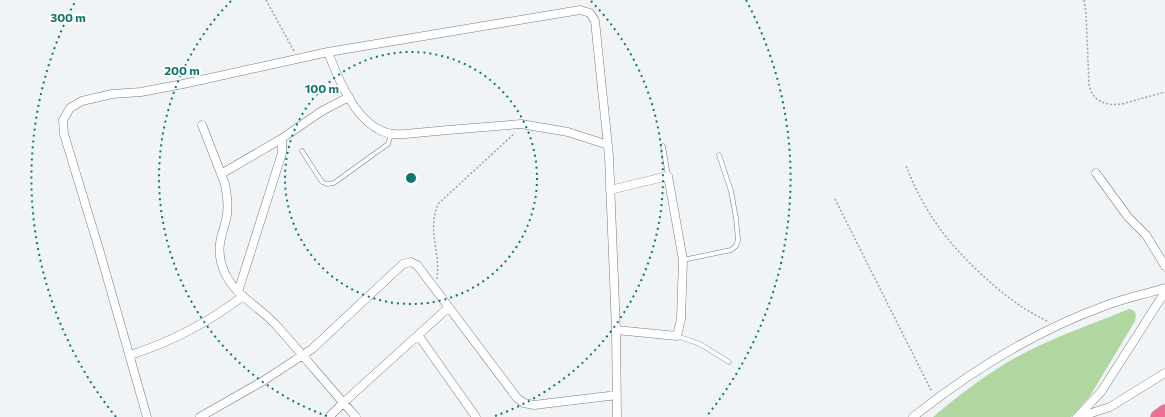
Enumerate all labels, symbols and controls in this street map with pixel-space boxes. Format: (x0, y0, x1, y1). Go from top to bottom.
text: 300 m (50, 10, 86, 24)
text: 200 m (164, 63, 200, 77)
text: 100 m (305, 81, 339, 95)
centre of rings (404, 171, 418, 185)

